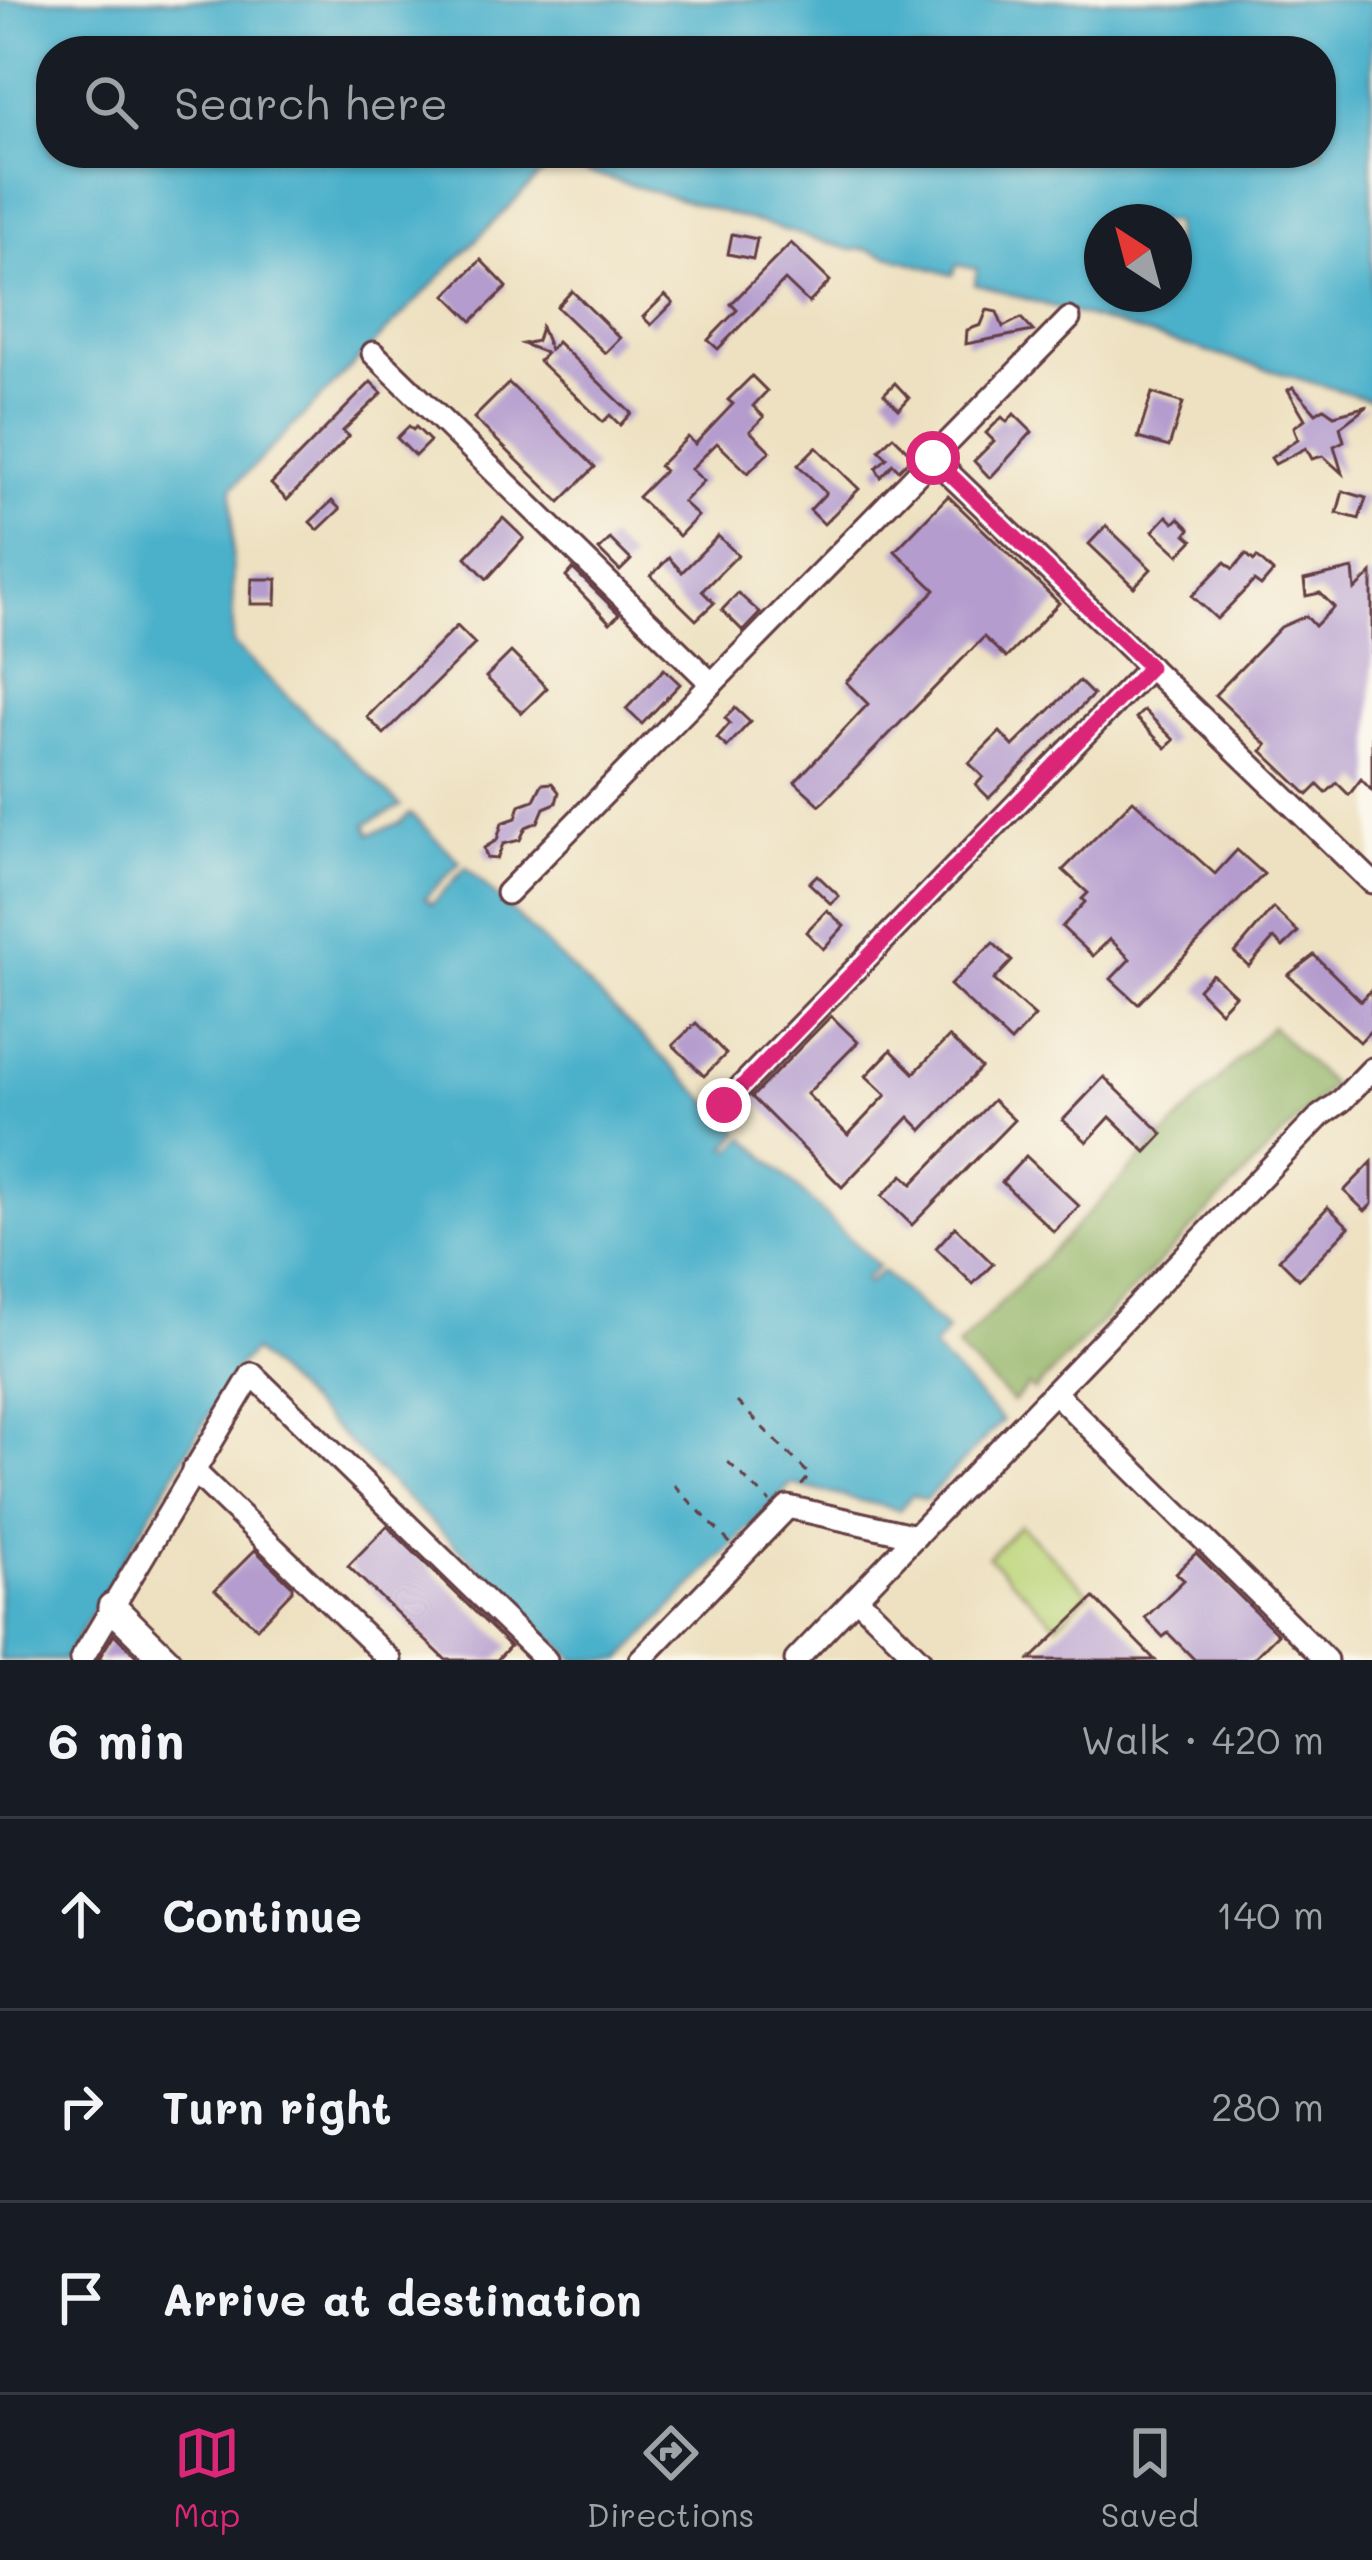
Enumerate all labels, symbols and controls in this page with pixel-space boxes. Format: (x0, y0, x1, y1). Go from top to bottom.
search box (36, 36, 1336, 168)
icon: search (78, 69, 144, 135)
text: Search here (174, 73, 448, 131)
north arrow (1084, 204, 1192, 312)
route start (906, 431, 960, 485)
route end (697, 1078, 751, 1132)
text: 6 min (48, 1705, 184, 1772)
text: Walk · 420 m (1081, 1713, 1324, 1764)
icon: ahead (48, 1881, 114, 1947)
text: Continue (162, 1885, 362, 1943)
text: 140 m (1216, 1888, 1324, 1939)
icon: right (48, 2073, 114, 2139)
text: Turn right (162, 2077, 391, 2135)
text: 280 m (1211, 2080, 1324, 2131)
icon: arrive (48, 2265, 114, 2331)
text: Arrive at destination (162, 2269, 642, 2327)
tab: Map (173, 2420, 240, 2535)
tab: Directions (587, 2420, 754, 2535)
tab: Saved (1101, 2420, 1199, 2535)

